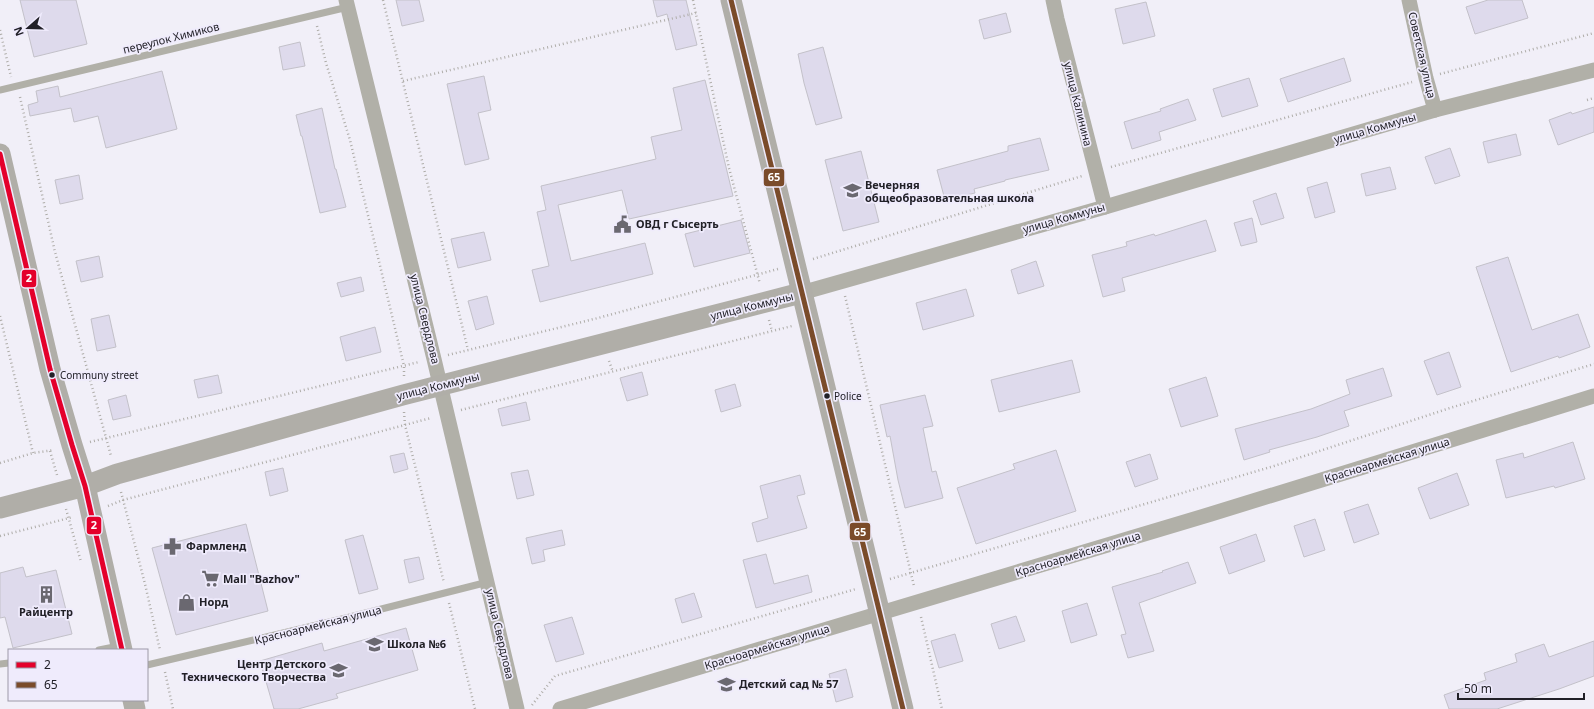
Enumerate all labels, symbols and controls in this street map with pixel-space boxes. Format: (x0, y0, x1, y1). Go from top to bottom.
north arrow (8, 8, 48, 48)
street label: Советская улица (1405, 10, 1440, 100)
street label: переулок Химиков (121, 18, 221, 57)
text: N (10, 25, 27, 38)
street label: улица Калинина (1061, 60, 1096, 148)
street label: улица Коммуны (1332, 109, 1418, 146)
line badge: 65 (763, 168, 785, 187)
text: 65 (768, 169, 780, 184)
place label: Вечерняя общеобразовательная школа (865, 177, 1034, 205)
school or university icon: Вечерняя общеобразовательная школа (842, 181, 862, 201)
street label: улица Коммуны (1021, 199, 1107, 236)
public building icon: ОВД г Сысерть (613, 214, 633, 234)
place label: ОВД г Сысерть (636, 216, 719, 231)
line badge: 2 (21, 269, 37, 288)
text: 2 (26, 270, 32, 285)
street label: улица Свердлова (407, 272, 444, 365)
street label: улица Коммуны (709, 288, 795, 323)
place label: Communy street (60, 368, 139, 382)
street label: улица Коммуны (395, 368, 481, 403)
marker: Communy street (47, 370, 57, 380)
place label: Police (834, 389, 862, 403)
marker: Police (822, 391, 832, 401)
street label: Красноармейская улица (1322, 433, 1451, 486)
line badge: 2 (86, 516, 102, 535)
text: 2 (91, 517, 97, 532)
line badge: 65 (849, 522, 871, 541)
text: 65 (854, 524, 866, 539)
street label: Красноармейская улица (1013, 527, 1142, 580)
pharmacy icon: Фармленд (163, 536, 183, 556)
place label: Фармленд (186, 538, 246, 553)
supermarket icon: Mall "Bazhov" (200, 569, 220, 589)
place label: Mall "Bazhov" (223, 571, 300, 586)
building icon: Райцентр (36, 584, 56, 604)
street label: улица Свердлова (483, 587, 518, 680)
shop icon: Норд (176, 592, 196, 612)
place label: Норд (199, 594, 228, 609)
street label: Красноармейская улица (253, 602, 383, 648)
place label: Райцентр (19, 604, 73, 619)
street label: Красноармейская улица (702, 620, 831, 673)
school or university icon: Школа №6 (364, 634, 384, 654)
place label: Школа №6 (387, 636, 446, 651)
legend (8, 649, 148, 701)
text: 2 (44, 656, 51, 673)
place label: Центр Детского Технического Творчества (181, 656, 326, 684)
school or university icon: Центр Детского Технического Творчества (329, 660, 349, 680)
school or university icon: Детский сад № 57 (716, 674, 736, 694)
scale bar (1458, 675, 1584, 701)
text: 65 (44, 676, 58, 693)
place label: Детский сад № 57 (739, 676, 838, 691)
text: 50 m (1464, 680, 1492, 697)

